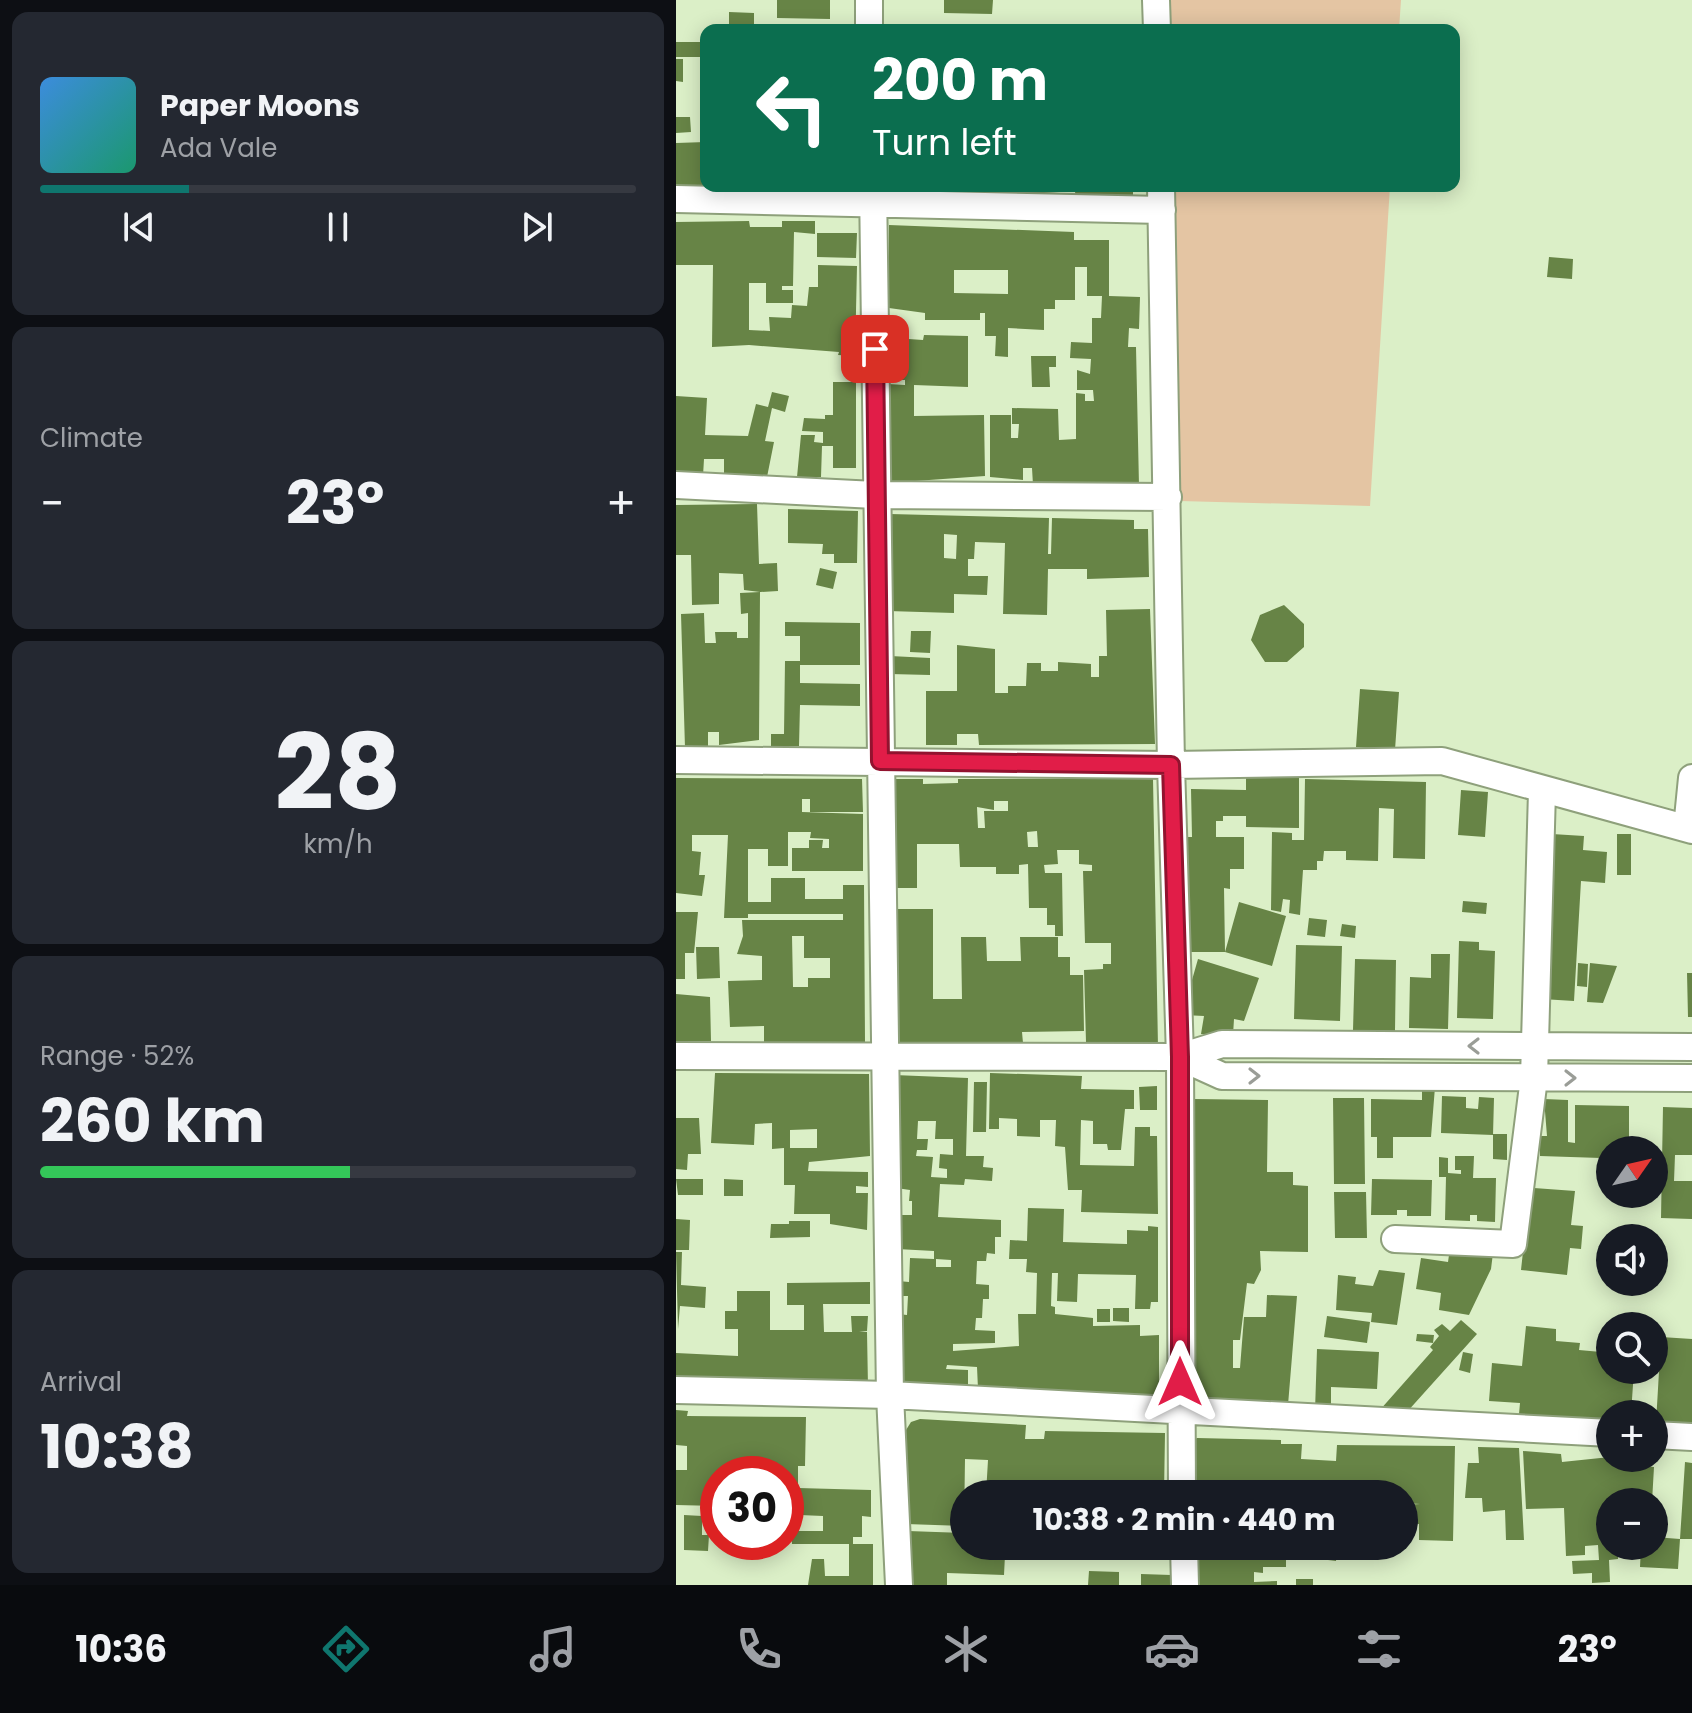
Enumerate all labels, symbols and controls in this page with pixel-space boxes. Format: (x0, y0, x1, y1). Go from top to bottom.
text: 200 m (872, 41, 1048, 120)
icon: left (740, 56, 844, 160)
text: Paper Moons (160, 84, 360, 127)
text: Turn left (872, 117, 1017, 168)
text: Ada Vale (160, 130, 277, 166)
icon: previous (117, 205, 161, 249)
icon: pause (316, 205, 360, 249)
icon: next (515, 205, 559, 249)
pin (841, 315, 909, 383)
icon: arrive (853, 327, 897, 371)
text: Climate (40, 420, 143, 456)
text: 23° (286, 461, 384, 545)
text: − (40, 473, 64, 534)
text: + (606, 473, 636, 534)
text: 28 (275, 700, 401, 845)
text: km/h (303, 826, 373, 862)
one-way arrow (1467, 1037, 1480, 1055)
text: Range · 52% (40, 1038, 194, 1074)
one-way arrow (1248, 1067, 1261, 1085)
one-way arrow (1564, 1069, 1577, 1087)
text: 260 km (40, 1079, 265, 1163)
north arrow (1596, 1136, 1668, 1208)
map controls (1596, 1136, 1668, 1560)
button: sound (1596, 1224, 1668, 1296)
button: search (1596, 1312, 1668, 1384)
position arrow (1138, 1340, 1222, 1424)
text: Arrival (40, 1364, 122, 1400)
button: + (1596, 1400, 1668, 1472)
text: 10:38 (40, 1405, 194, 1489)
speed limit sign: 30 (700, 1456, 804, 1560)
button: − (1596, 1488, 1668, 1560)
text: 10:38 · 2 min · 440 m (1033, 1498, 1335, 1541)
icon: directions (318, 1621, 374, 1677)
icon: music (525, 1621, 581, 1677)
icon: phone (731, 1621, 787, 1677)
icon: climate (938, 1621, 994, 1677)
icon: car (1144, 1621, 1200, 1677)
icon: filters (1351, 1621, 1407, 1677)
text: 10:36 (75, 1624, 167, 1675)
text: 23° (1558, 1624, 1617, 1675)

